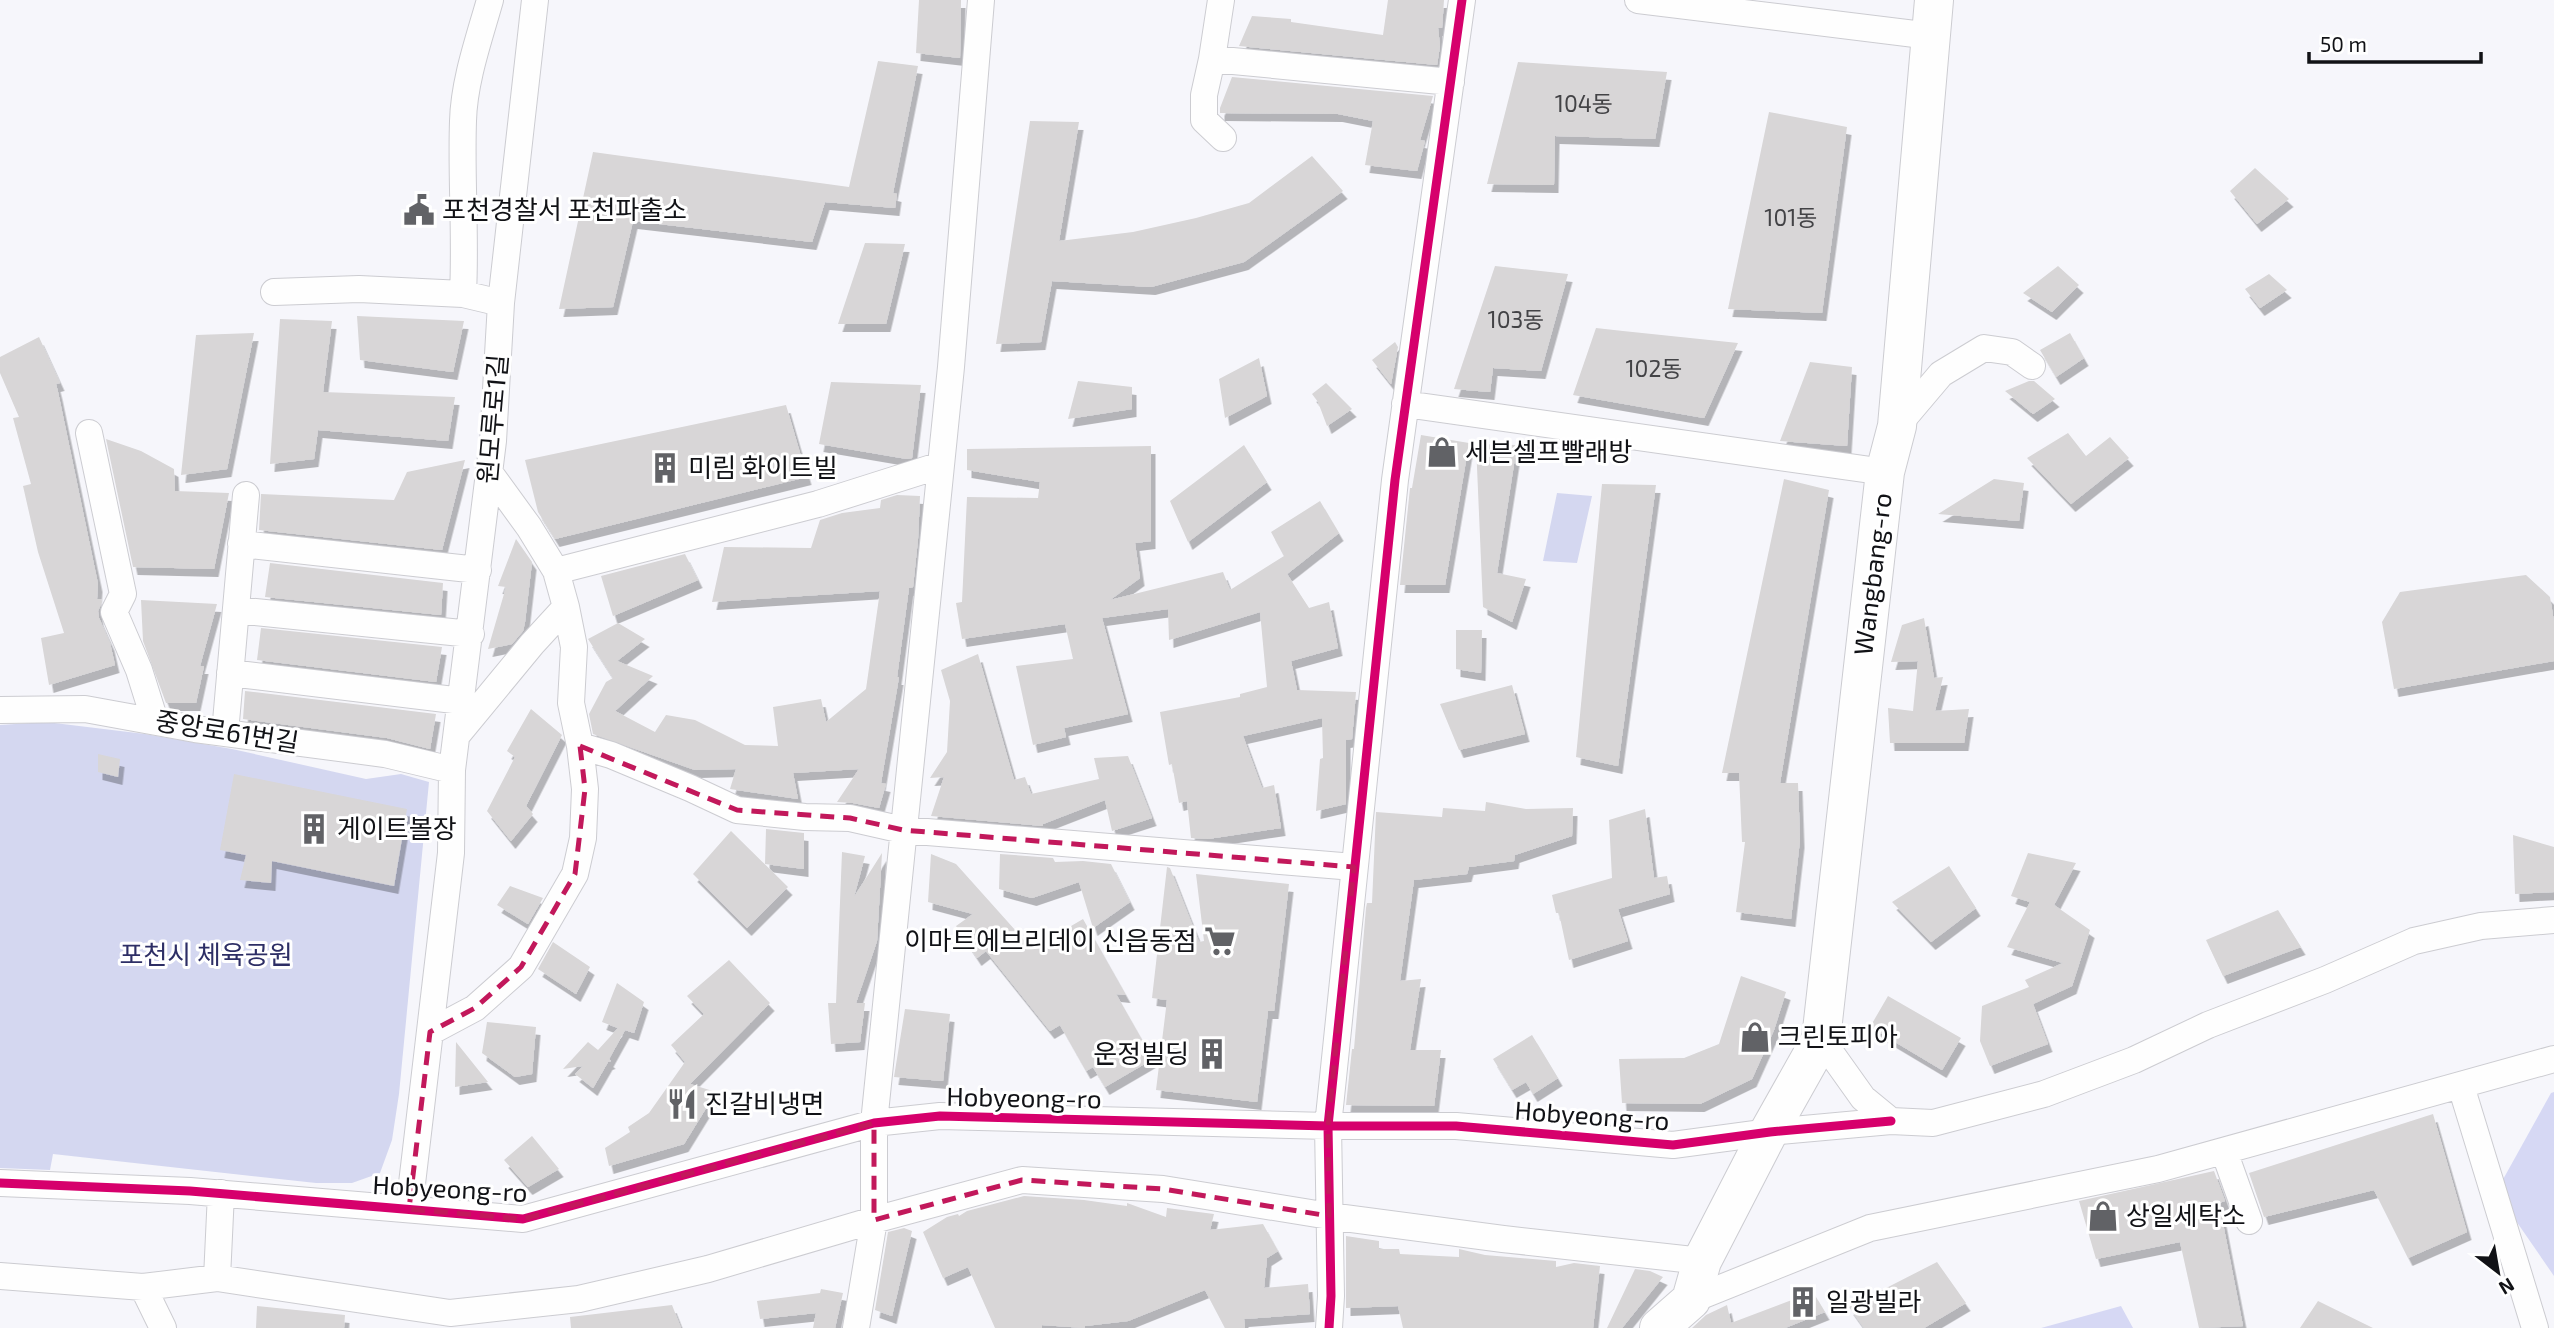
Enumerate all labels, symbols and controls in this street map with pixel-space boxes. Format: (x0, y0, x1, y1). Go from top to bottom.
scale bar (2309, 21, 2480, 65)
text: 50 m (2320, 31, 2367, 56)
house number: 104동 (1555, 89, 1613, 117)
public building icon: 포천경찰서 포천파출소 (402, 193, 436, 227)
place label: 포천경찰서 포천파출소 (442, 193, 687, 224)
house number: 101동 (1764, 203, 1818, 231)
house number: 103동 (1488, 305, 1544, 333)
street label: 원모루로1길 (470, 353, 513, 485)
house number: 102동 (1625, 354, 1683, 382)
shop icon: 세븐셀프빨래방 (1425, 435, 1459, 469)
place label: 세븐셀프빨래방 (1465, 435, 1632, 466)
building icon: 미림 화이트빌 (648, 451, 682, 485)
place label: 미림 화이트빌 (688, 451, 837, 482)
street label: Wangbang-ro (1846, 491, 1897, 657)
street label: 중앙로61번길 (153, 704, 301, 757)
building icon: 게이트볼장 (297, 812, 331, 846)
place label: 게이트볼장 (337, 812, 457, 843)
place label: 이마트에브리데이 신읍동점 (904, 924, 1197, 955)
supermarket icon: 이마트에브리데이 신읍동점 (1203, 924, 1237, 958)
park label: 포천시 체육공원 (119, 938, 293, 969)
shop icon: 크린토피아 (1738, 1020, 1772, 1054)
place label: 크린토피아 (1778, 1020, 1898, 1051)
place label: 운정빌딩 (1093, 1037, 1189, 1068)
building icon: 운정빌딩 (1195, 1037, 1229, 1071)
street label: Hobyeong-ro (946, 1080, 1102, 1113)
restaurant icon: 진갈비냉면 (665, 1087, 699, 1121)
place label: 진갈비냉면 (705, 1087, 825, 1118)
street label: Hobyeong-ro (1514, 1094, 1671, 1135)
street label: Hobyeong-ro (372, 1168, 528, 1207)
shop icon: 상일세탁소 (2086, 1199, 2120, 1233)
place label: 상일세탁소 (2126, 1199, 2246, 1230)
north arrow (2463, 1237, 2533, 1307)
text: N (2495, 1274, 2519, 1300)
building icon: 일광빌라 (1786, 1285, 1820, 1319)
place label: 일광빌라 (1826, 1285, 1922, 1316)

